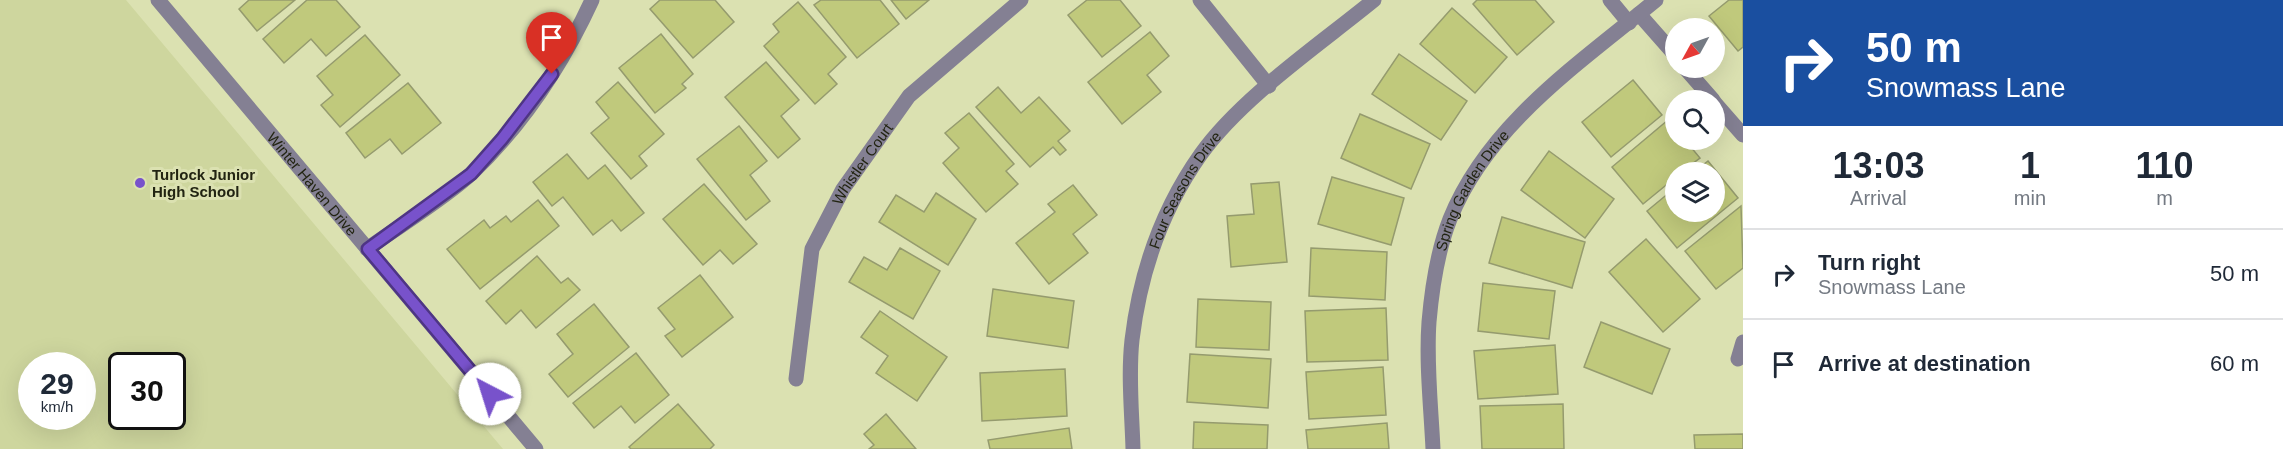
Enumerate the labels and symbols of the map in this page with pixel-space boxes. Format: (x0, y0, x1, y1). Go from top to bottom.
pin (526, 12, 577, 74)
north arrow (1665, 18, 1725, 78)
street label: Whistler Court (828, 119, 896, 207)
street label: Spring Garden Drive (1432, 126, 1512, 253)
street label: Winter Haven Drive (264, 128, 361, 239)
street label: Four Seasons Drive (1145, 128, 1224, 251)
place label: Turlock Junior High School (152, 166, 255, 200)
marker: Turlock Junior High School (133, 176, 147, 190)
speed limit sign: 30 (108, 352, 186, 430)
position arrow (458, 362, 522, 426)

